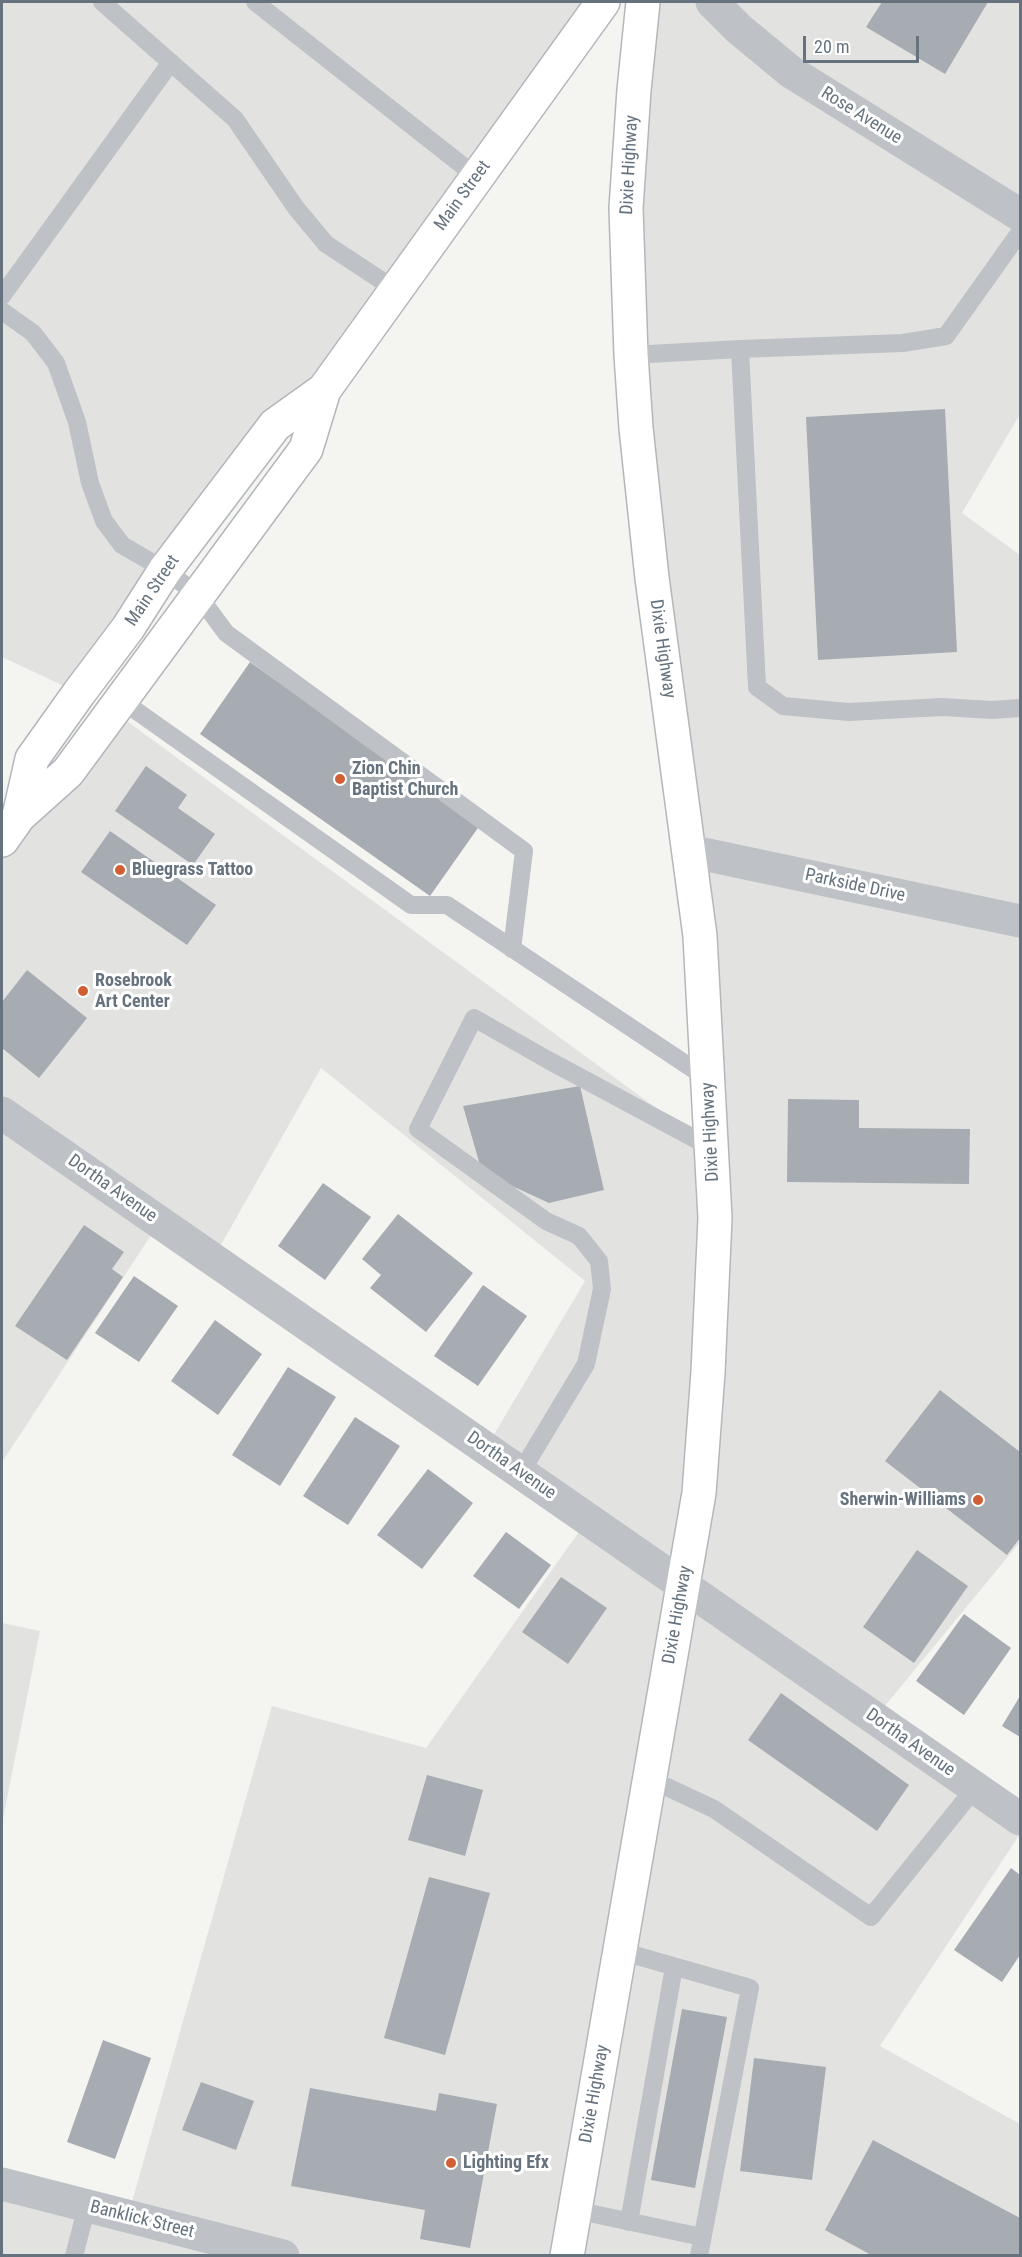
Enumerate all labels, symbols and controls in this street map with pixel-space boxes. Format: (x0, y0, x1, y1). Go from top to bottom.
scale bar (806, 24, 922, 62)
text: 20 m (814, 36, 849, 57)
street label: Rose Avenue (817, 83, 905, 149)
street label: Dixie Highway (617, 115, 643, 215)
street label: Main Street (430, 157, 496, 235)
street label: Main Street (121, 551, 185, 631)
street label: Dixie Highway (644, 598, 680, 700)
place label: Zion Chin Baptist Church (352, 758, 458, 800)
marker: Zion Chin Baptist Church (333, 772, 347, 786)
place label: Bluegrass Tattoo (132, 859, 253, 881)
marker: Bluegrass Tattoo (113, 863, 127, 877)
street label: Parkside Drive (803, 865, 907, 907)
place label: Rosebrook Art Center (95, 970, 172, 1012)
marker: Rosebrook Art Center (76, 984, 90, 998)
street label: Dixie Highway (698, 1082, 724, 1182)
street label: Dortha Avenue (63, 1150, 161, 1228)
street label: Dortha Avenue (462, 1427, 560, 1505)
place label: Sherwin-Williams (840, 1489, 966, 1511)
marker: Sherwin-Williams (971, 1493, 985, 1507)
street label: Dixie Highway (659, 1564, 697, 1666)
street label: Dortha Avenue (861, 1704, 959, 1782)
street label: Dixie Highway (576, 2043, 614, 2145)
place label: Lighting Efx (463, 2152, 549, 2174)
marker: Lighting Efx (444, 2156, 458, 2170)
street label: Banklick Street (88, 2197, 196, 2243)

